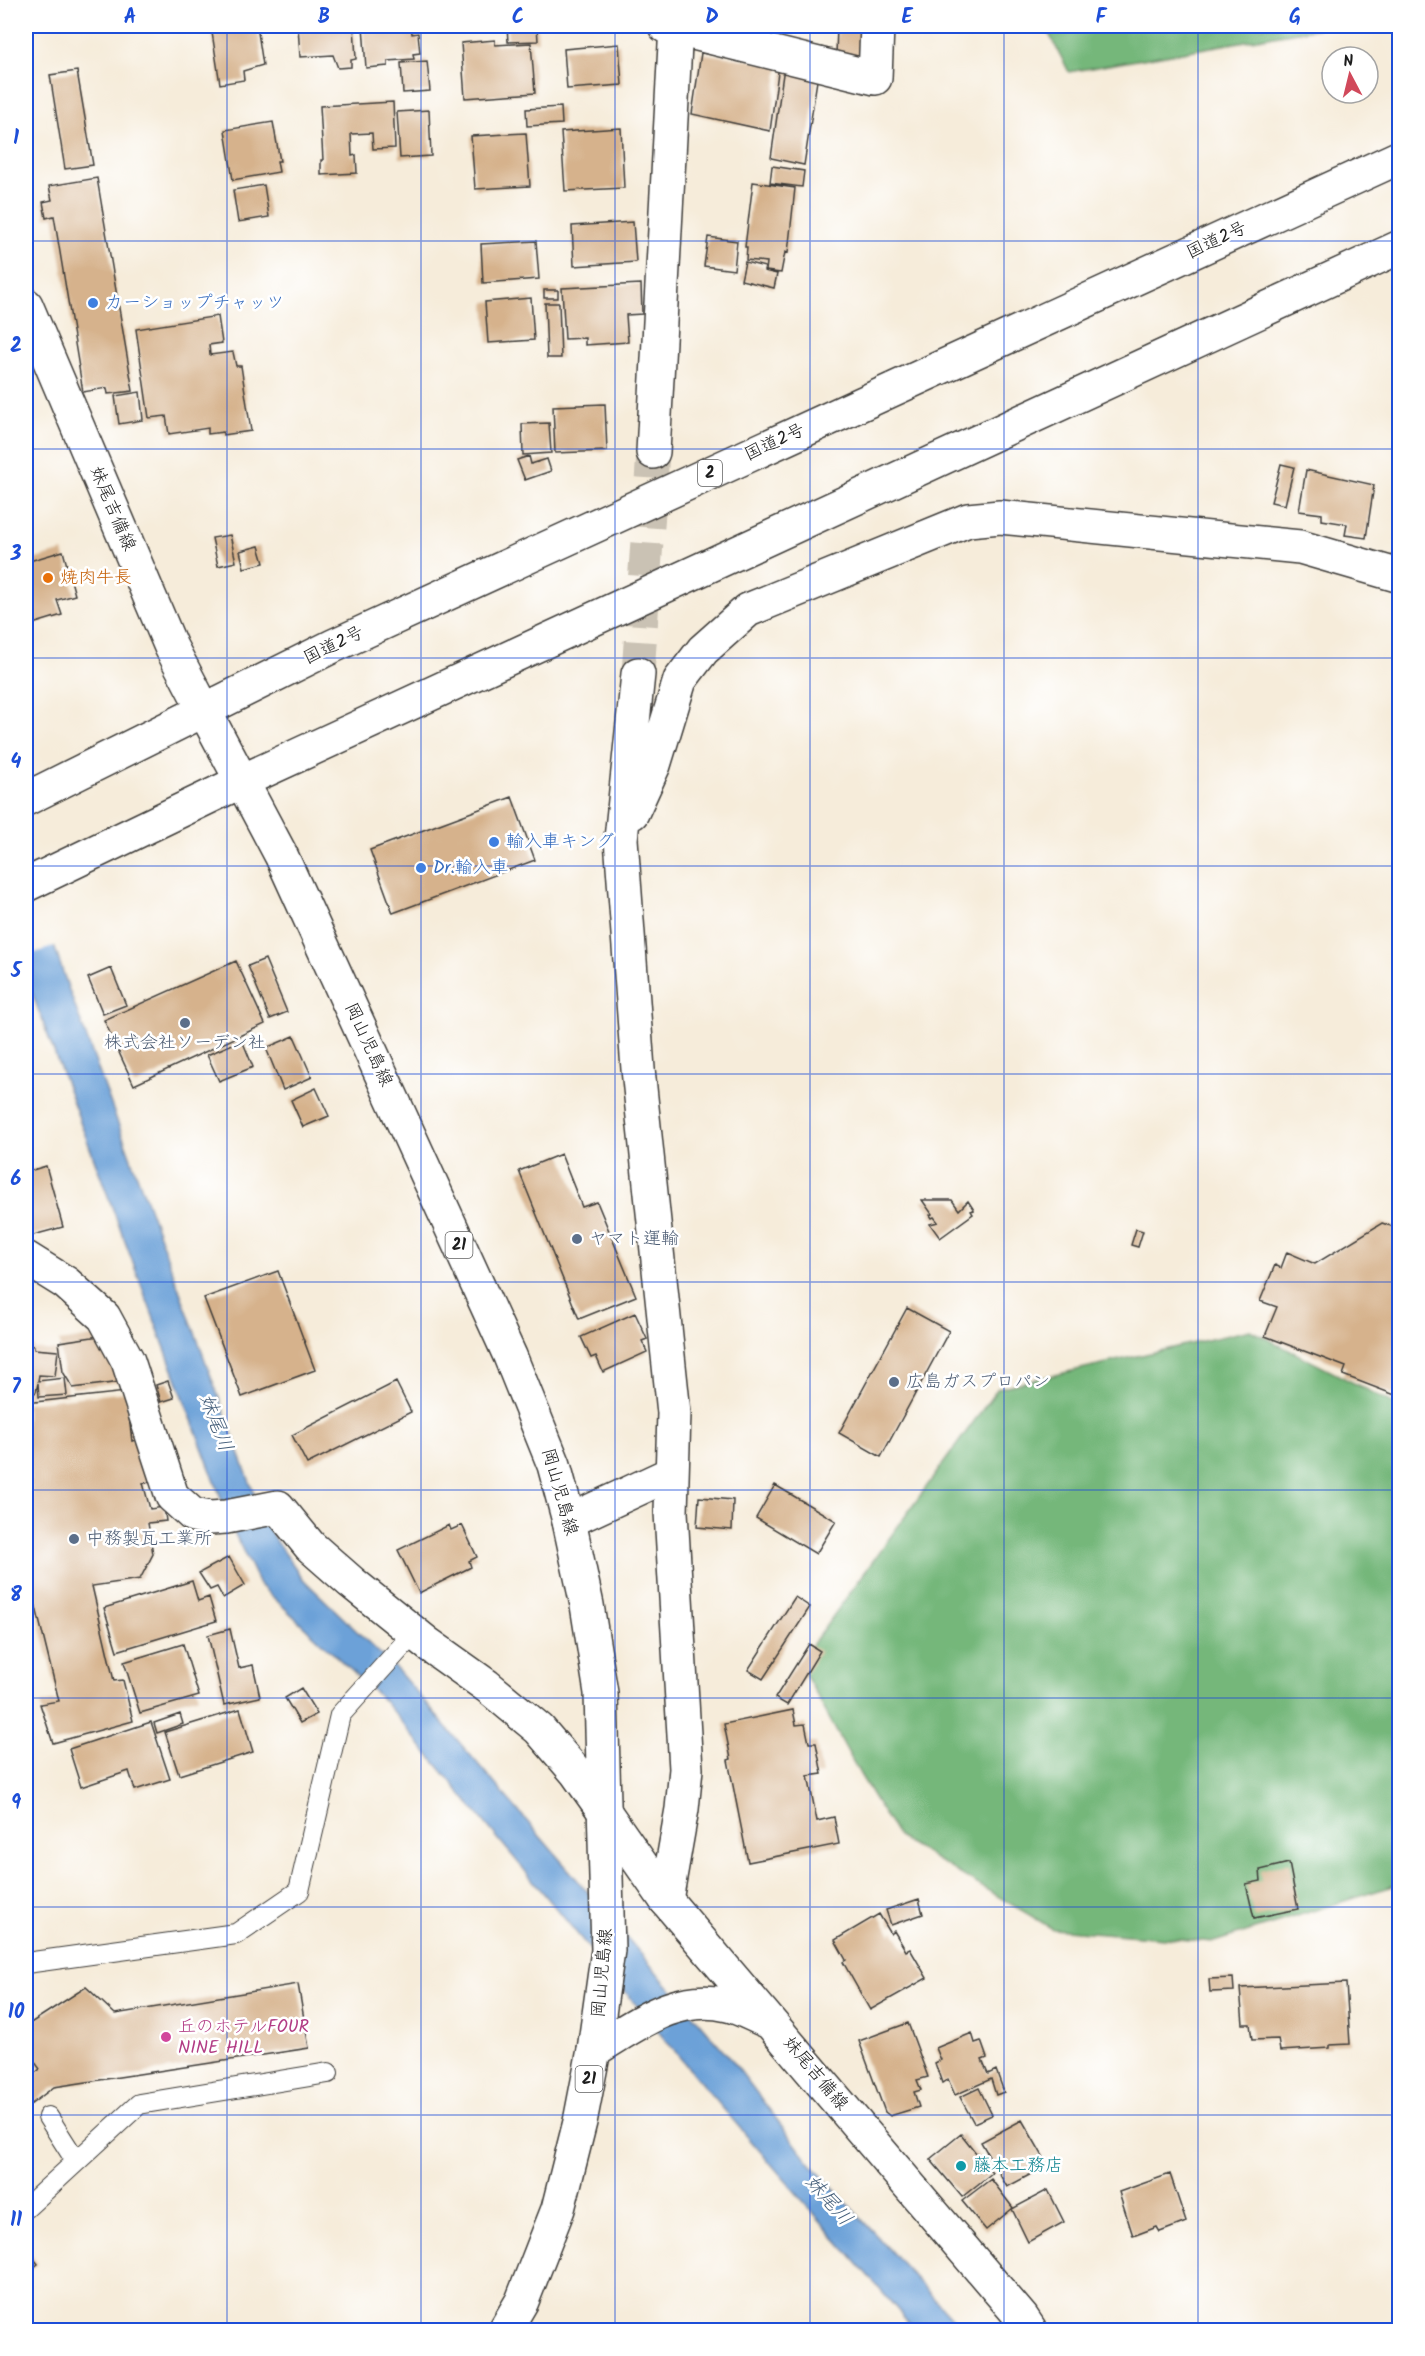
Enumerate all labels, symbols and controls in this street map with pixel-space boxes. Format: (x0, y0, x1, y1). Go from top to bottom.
text: A (124, 2, 136, 34)
text: B (318, 2, 330, 34)
text: C (512, 2, 524, 34)
text: D (705, 2, 719, 34)
text: E (901, 2, 913, 34)
text: F (1096, 2, 1108, 34)
text: G (1289, 2, 1301, 34)
north arrow (1320, 45, 1380, 105)
text: N (1342, 49, 1355, 75)
text: 1 (13, 123, 19, 155)
street label: 国道2号 (1182, 214, 1252, 268)
place label: カーショップチャッツ (105, 289, 284, 318)
marker: カーショップチャッツ (86, 296, 100, 310)
text: 2 (10, 331, 22, 363)
street label: 国道2号 (740, 416, 810, 470)
road number: 2 (698, 460, 722, 486)
street label: 妹尾吉備線 (81, 462, 143, 556)
text: 3 (10, 539, 22, 571)
place label: 焼肉牛長 (60, 564, 132, 593)
marker: 焼肉牛長 (41, 571, 55, 585)
street label: 国道2号 (299, 619, 369, 673)
text: 4 (11, 747, 22, 779)
place label: 輸入車キング (506, 828, 614, 857)
marker: 輸入車キング (487, 835, 501, 849)
place label: Dr.輸入車 (433, 854, 509, 883)
marker: Dr.輸入車 (414, 861, 428, 875)
text: 5 (10, 956, 23, 988)
street label: 岡山児島線 (336, 998, 400, 1092)
marker: 株式会社ソーデン社 (178, 1016, 192, 1030)
place label: 株式会社ソーデン社 (104, 1029, 266, 1058)
text: 6 (11, 1164, 22, 1196)
place label: ヤマト運輸 (589, 1225, 679, 1254)
road number: 21 (446, 1232, 472, 1258)
marker: ヤマト運輸 (570, 1232, 584, 1246)
place label: 広島ガスプロパン (906, 1368, 1050, 1397)
text: 7 (11, 1372, 21, 1404)
marker: 広島ガスプロパン (887, 1375, 901, 1389)
water label: 妹尾川 (189, 1389, 241, 1457)
street label: 岡山児島線 (533, 1445, 585, 1539)
place label: 中務製瓦工業所 (86, 1525, 212, 1554)
marker: 中務製瓦工業所 (67, 1532, 81, 1546)
text: 8 (10, 1580, 22, 1612)
text: 9 (11, 1788, 21, 1820)
street label: 岡山児島線 (585, 1927, 621, 2019)
text: 10 (8, 1997, 25, 2029)
place label: 丘のホテルFOUR NINE HILL (178, 2013, 309, 2063)
marker: 丘のホテルFOUR NINE HILL (159, 2030, 173, 2044)
street label: 妹尾吉備線 (775, 2030, 855, 2118)
road number: 21 (576, 2066, 602, 2092)
place label: 藤本工務店 (973, 2152, 1063, 2181)
marker: 藤本工務店 (954, 2159, 968, 2173)
water label: 妹尾川 (796, 2168, 860, 2234)
text: 11 (10, 2205, 22, 2237)

